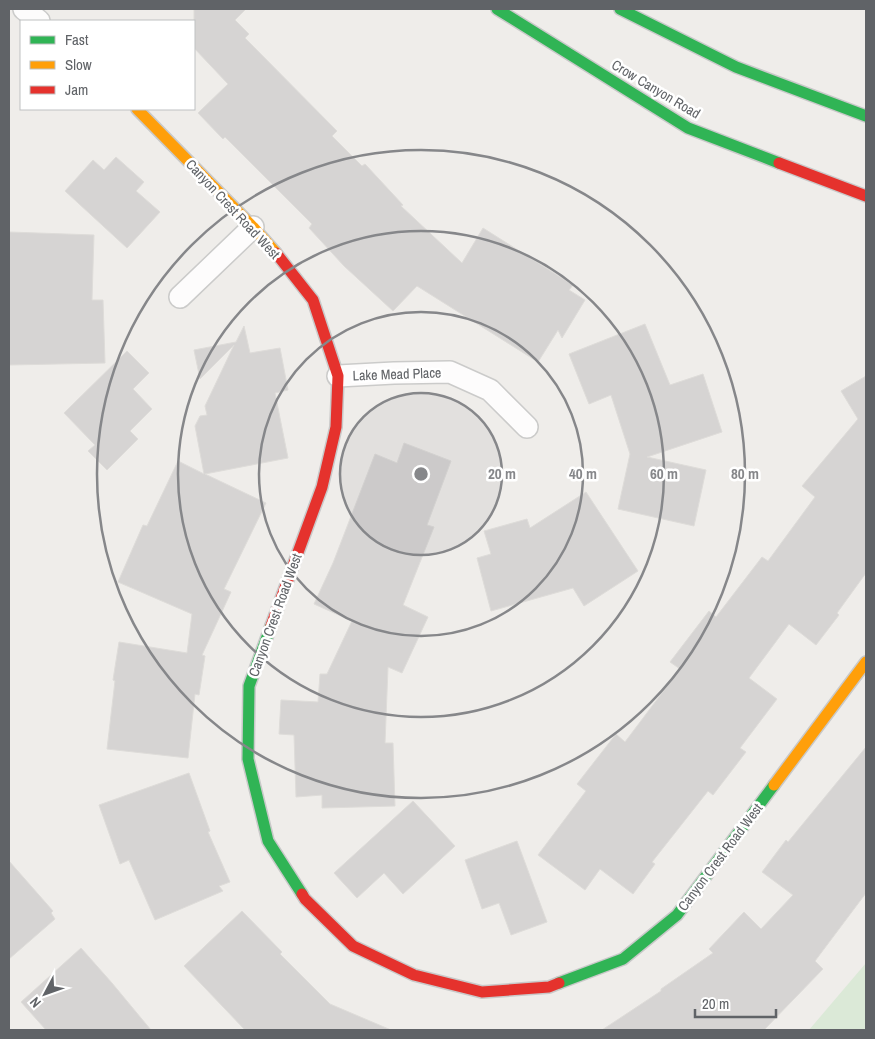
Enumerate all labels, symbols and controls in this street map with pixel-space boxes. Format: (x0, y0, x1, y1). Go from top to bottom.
legend (20, 20, 195, 110)
text: Fast (65, 29, 89, 50)
text: Slow (65, 54, 92, 75)
street label: Crow Canyon Road (608, 55, 704, 123)
text: Jam (65, 79, 88, 100)
street label: Canyon Crest Road West (182, 155, 284, 263)
street label: Lake Mead Place (352, 363, 442, 385)
text: 20 m (488, 463, 516, 484)
text: 40 m (569, 463, 597, 484)
text: 60 m (650, 463, 678, 484)
text: 80 m (731, 463, 759, 484)
centre of rings (412, 465, 430, 483)
street label: Canyon Crest Road West (244, 551, 306, 679)
street label: Canyon Crest Road West (674, 800, 766, 914)
north arrow (20, 969, 70, 1019)
scale bar (695, 986, 776, 1018)
text: N (26, 993, 45, 1012)
text: 20 m (702, 993, 729, 1014)

